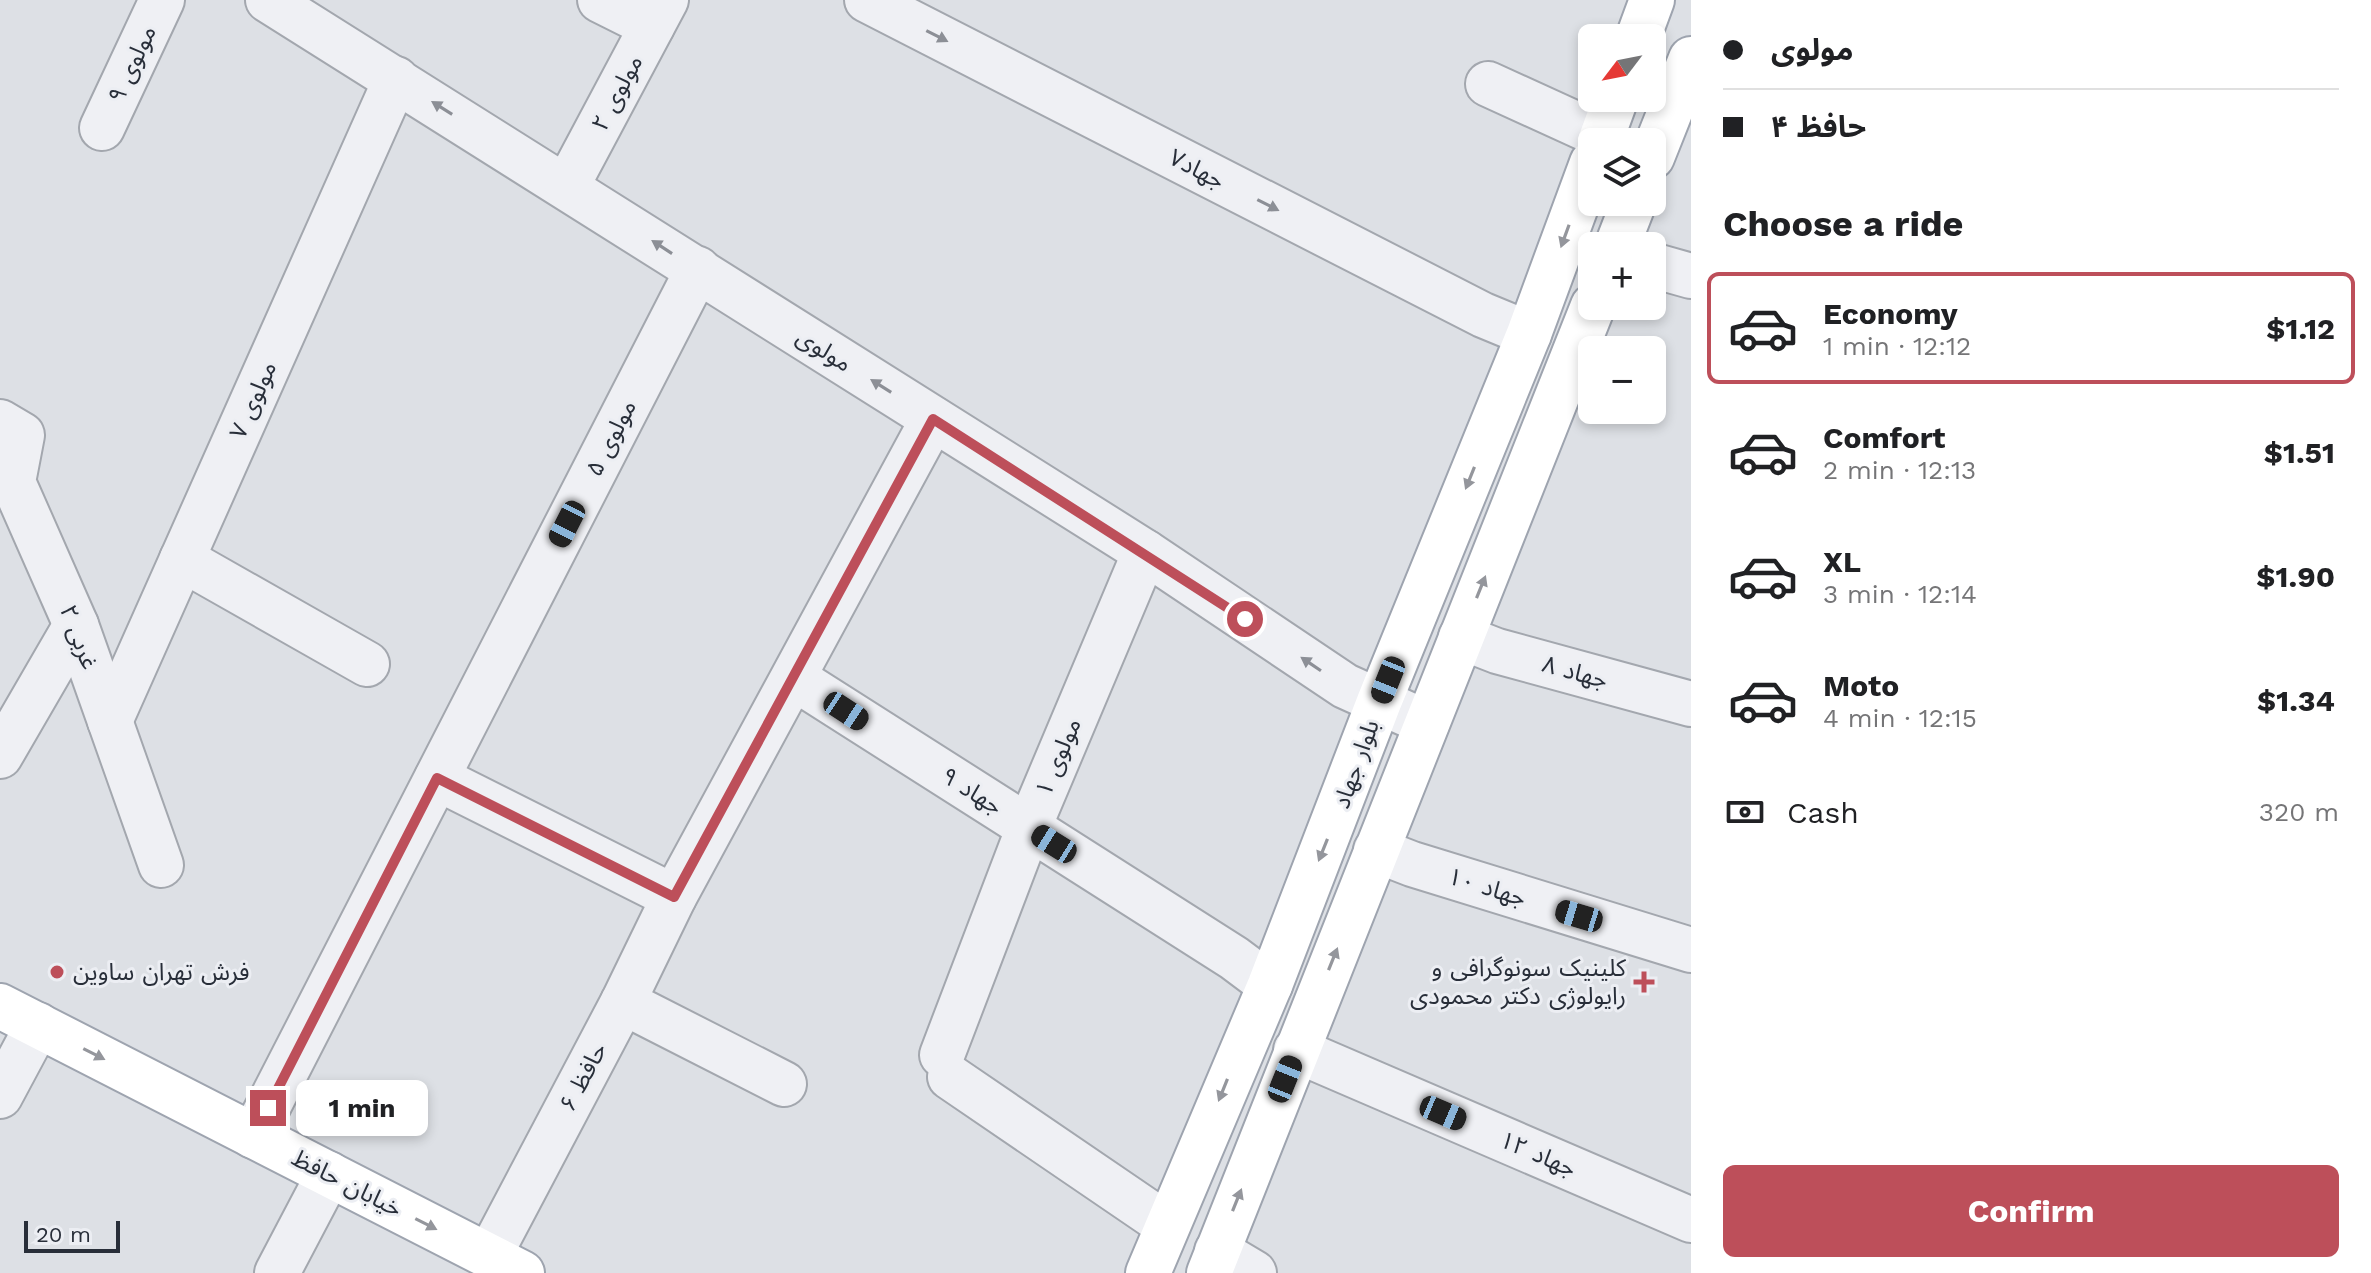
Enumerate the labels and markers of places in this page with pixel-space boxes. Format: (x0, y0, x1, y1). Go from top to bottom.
place label: کلینیک سونوگرافی و رایولوژی دکتر محمودی (1410, 954, 1627, 1010)
place label: فرش تهران ساوین (73, 958, 250, 986)
marker: فرش تهران ساوین (48, 963, 66, 981)
marker: کلینیک سونوگرافی و رایولوژی دکتر محمودی (1633, 971, 1655, 993)

